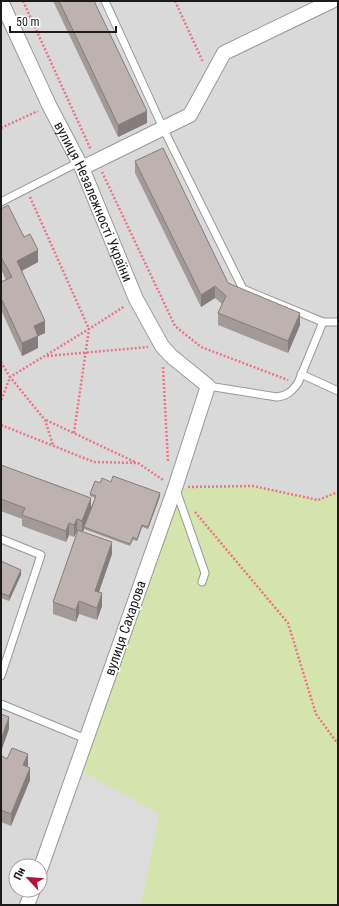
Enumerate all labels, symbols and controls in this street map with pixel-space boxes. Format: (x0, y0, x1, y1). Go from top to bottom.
scale bar (10, 8, 116, 34)
text: 50 m (16, 15, 40, 29)
street label: вулиця Незалежності України (51, 119, 136, 284)
street label: вулиця Сахарова (101, 578, 149, 678)
north arrow (8, 858, 48, 898)
text: Пн (11, 865, 28, 882)

